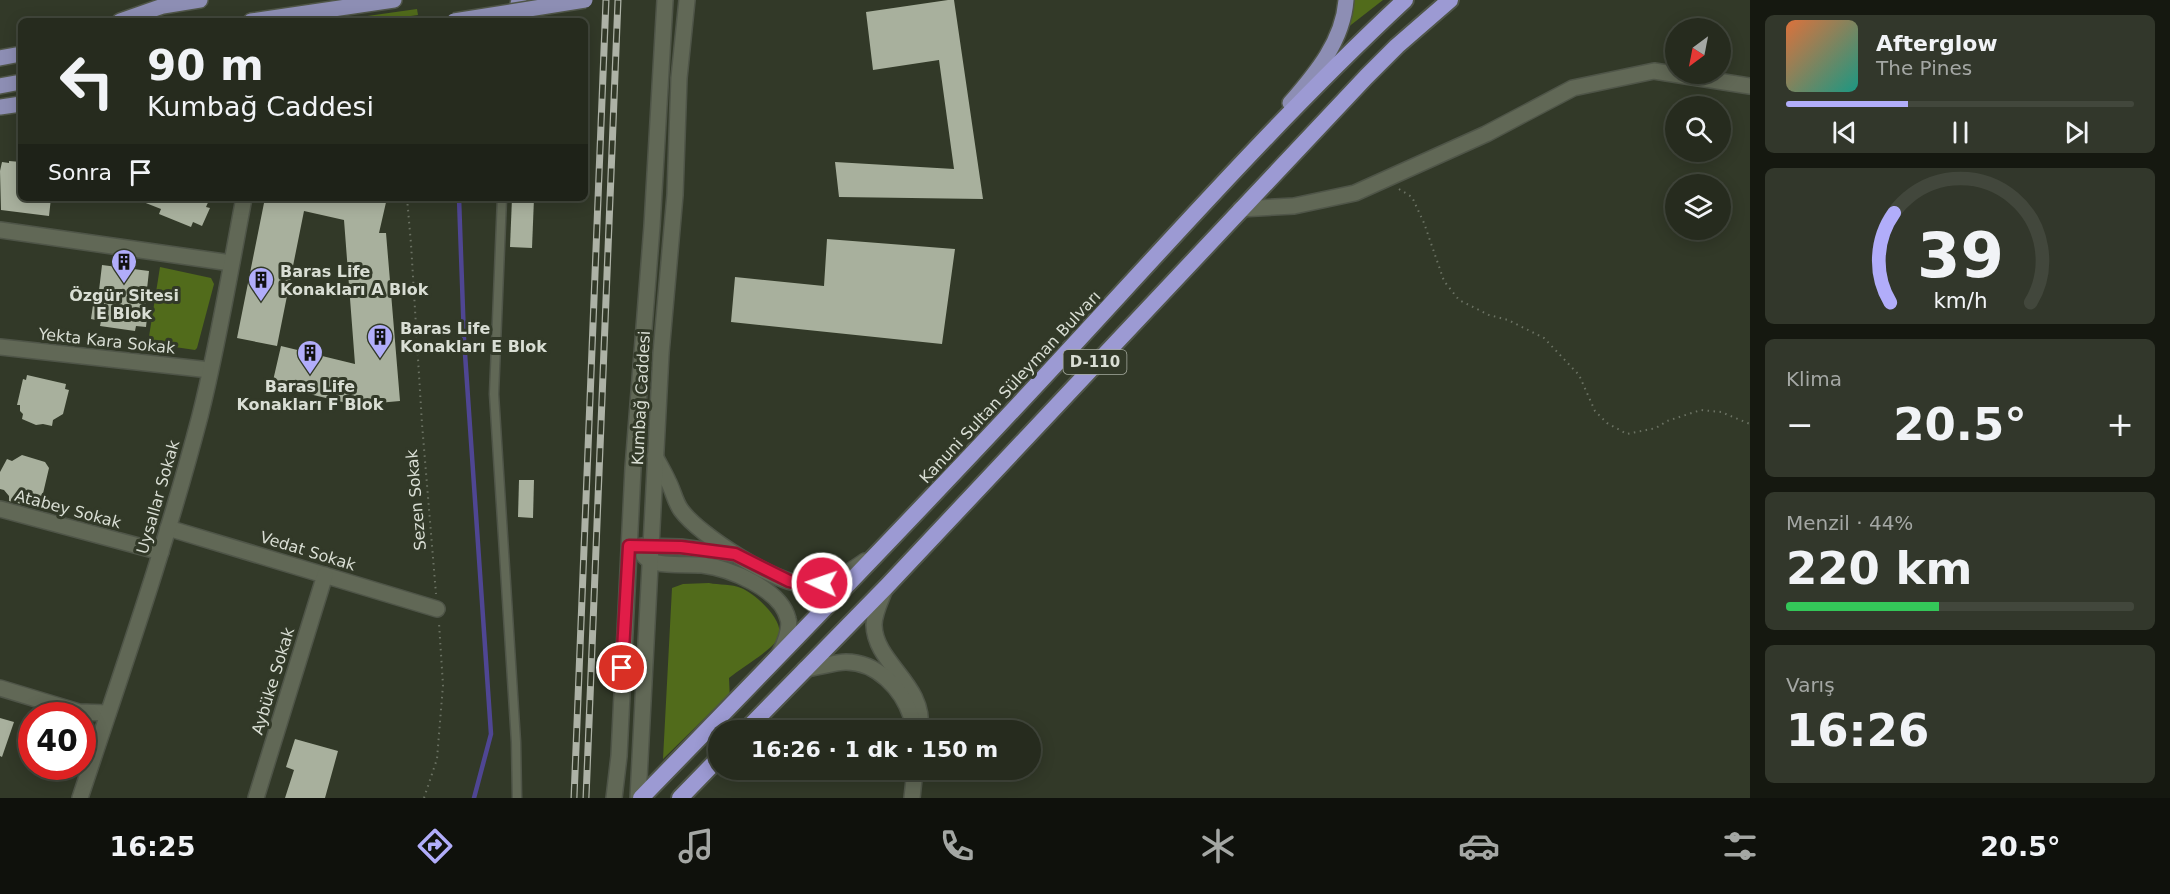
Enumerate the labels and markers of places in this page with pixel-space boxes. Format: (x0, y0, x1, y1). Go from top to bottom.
building icon: Özgür Sitesi E Blok (109, 247, 139, 285)
place label: Baras Life Konakları A Blok (280, 262, 429, 299)
building icon: Baras Life Konakları A Blok (246, 265, 276, 303)
place label: Özgür Sitesi E Blok (69, 286, 179, 323)
place label: Baras Life Konakları E Blok (400, 319, 547, 356)
building icon: Baras Life Konakları E Blok (365, 322, 395, 360)
building icon: Baras Life Konakları F Blok (295, 338, 325, 376)
place label: Baras Life Konakları F Blok (237, 377, 384, 414)
pin (596, 642, 647, 693)

